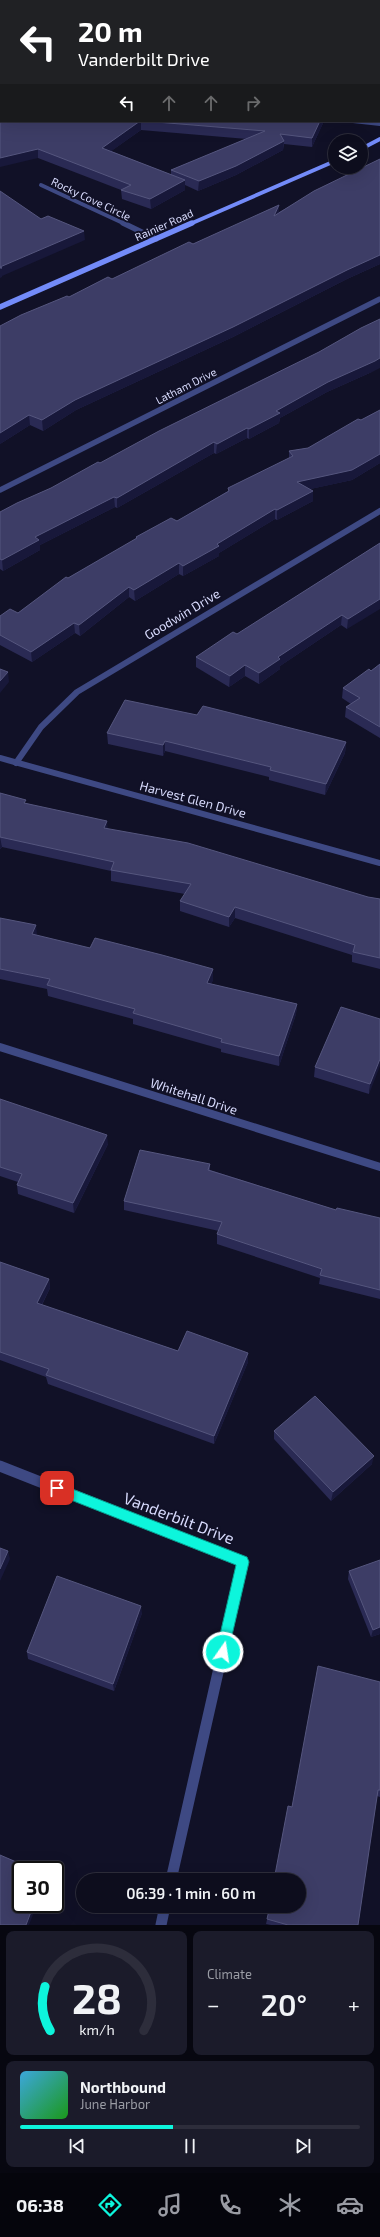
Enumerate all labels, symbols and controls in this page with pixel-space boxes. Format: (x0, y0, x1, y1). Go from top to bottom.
text: 20 m (78, 14, 143, 48)
icon: left (12, 16, 64, 68)
text: Vanderbilt Drive (78, 48, 210, 70)
icon: left (116, 92, 138, 114)
icon: ahead (158, 92, 180, 114)
icon: ahead (200, 92, 222, 114)
icon: right (242, 92, 264, 114)
map controls (328, 134, 368, 174)
button: layers (328, 134, 368, 174)
street label: Rocky Cove Circle (49, 174, 133, 223)
street label: Rainier Road (133, 206, 195, 243)
street label: Latham Drive (153, 365, 218, 406)
street label: Goodwin Drive (141, 585, 223, 643)
street label: Harvest Glen Drive (138, 777, 248, 821)
street label: Whitehall Drive (148, 1074, 240, 1118)
pin (40, 1471, 74, 1505)
icon: arrive (46, 1477, 68, 1499)
street label: Vanderbilt Drive (121, 1488, 237, 1547)
position arrow (202, 1631, 244, 1673)
speed limit sign: 30 (12, 1861, 64, 1913)
text: 06:39 · 1 min · 60 m (126, 1884, 256, 1902)
text: Climate (207, 1966, 252, 1982)
text: 28 (71, 1972, 122, 2022)
text: 20° (261, 1986, 307, 2022)
text: − (207, 1991, 220, 2017)
text: + (348, 1991, 360, 2017)
text: km/h (79, 2021, 114, 2038)
text: Northbound (80, 2078, 166, 2096)
text: June Harbor (80, 2096, 150, 2112)
icon: previous (66, 2135, 88, 2157)
icon: pause (179, 2135, 201, 2157)
icon: next (292, 2135, 314, 2157)
icon: directions (96, 2191, 124, 2219)
icon: music (156, 2191, 184, 2219)
icon: phone (216, 2191, 244, 2219)
icon: climate (276, 2191, 304, 2219)
icon: car (336, 2191, 364, 2219)
text: 06:38 (16, 2194, 64, 2216)

